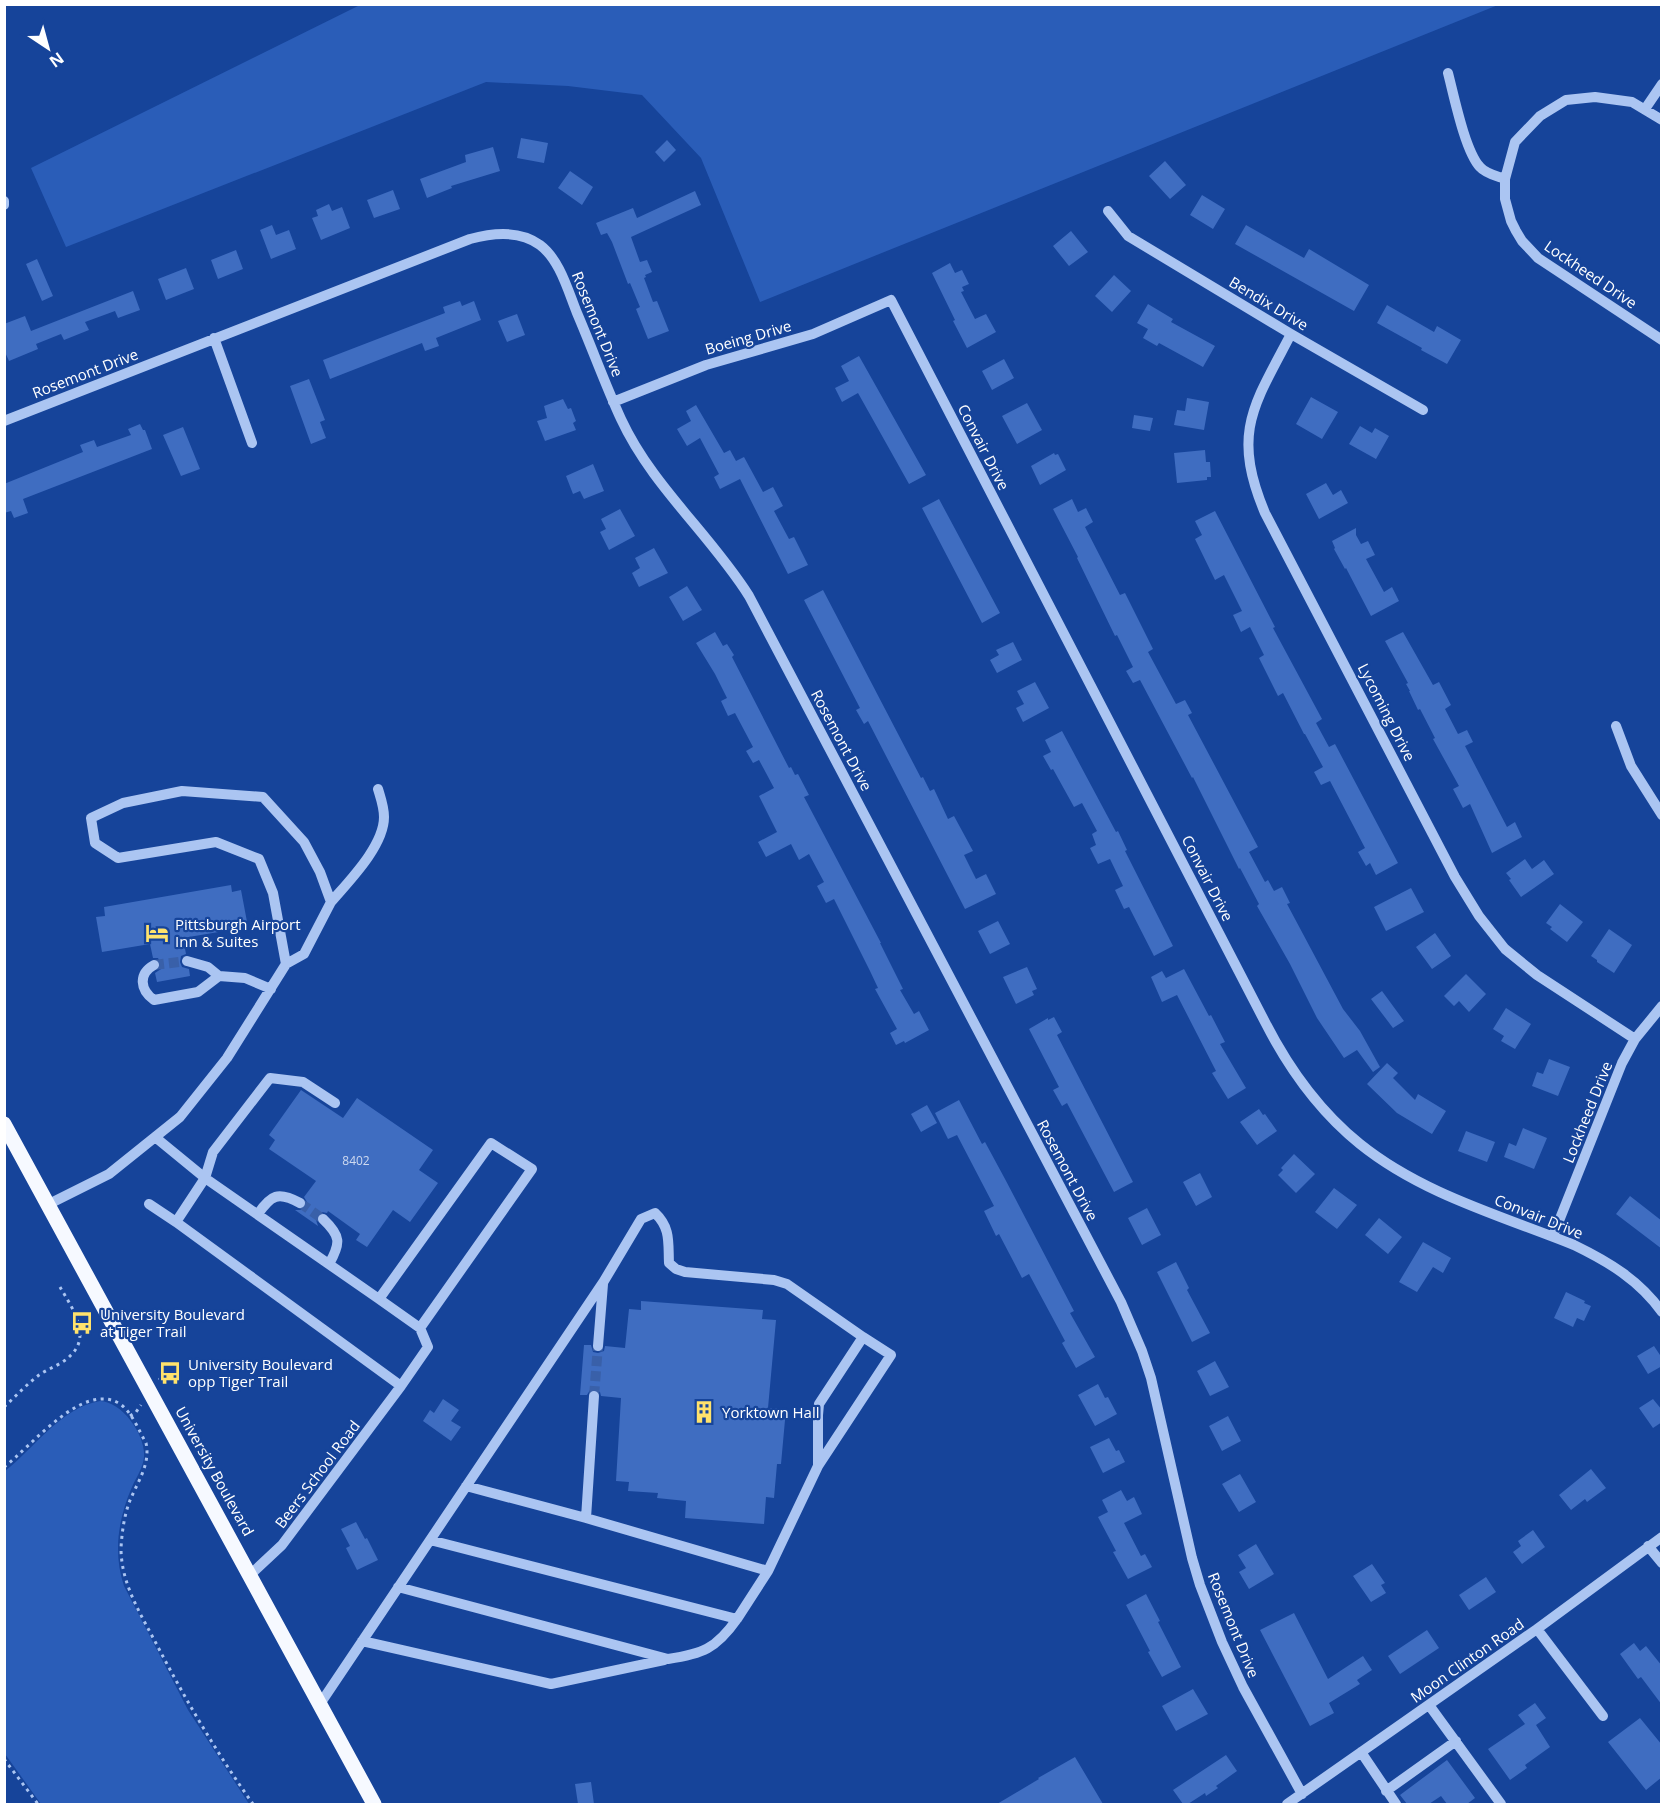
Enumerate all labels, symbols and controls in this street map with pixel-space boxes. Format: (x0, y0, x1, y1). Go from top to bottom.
north arrow (18, 18, 78, 78)
text: N (45, 47, 69, 73)
street label: Lockheed Drive (1541, 236, 1641, 312)
street label: Rosemont Drive (568, 268, 628, 380)
street label: Bendix Drive (1226, 272, 1312, 334)
street label: Boeing Drive (703, 315, 793, 359)
street label: Rosemont Drive (29, 344, 141, 402)
street label: Convair Drive (954, 401, 1014, 493)
street label: Lycoming Drive (1354, 660, 1420, 764)
street label: Rosemont Drive (807, 686, 877, 794)
street label: Convair Drive (1178, 832, 1238, 924)
place label: Pittsburgh Airport Inn & Suites (175, 914, 300, 951)
hotel icon: Pittsburgh Airport Inn & Suites (144, 920, 170, 946)
street label: Lockheed Drive (1558, 1058, 1616, 1166)
street label: Rosemont Drive (1033, 1116, 1103, 1224)
house number: 8402 (342, 1152, 370, 1169)
street label: Convair Drive (1492, 1189, 1586, 1243)
place label: University Boulevard at Tiger Trail (100, 1304, 245, 1341)
bus stop icon: University Boulevard at Tiger Trail (69, 1310, 95, 1336)
place label: University Boulevard opp Tiger Trail (188, 1354, 333, 1391)
bus stop icon: University Boulevard opp Tiger Trail (157, 1360, 183, 1386)
building icon: Yorktown Hall (691, 1399, 717, 1425)
place label: Yorktown Hall (722, 1402, 819, 1422)
street label: University Boulevard (171, 1403, 259, 1539)
street label: Beers School Road (270, 1416, 364, 1532)
street label: Rosemont Drive (1204, 1569, 1264, 1681)
street label: Moon Clinton Road (1406, 1613, 1528, 1707)

